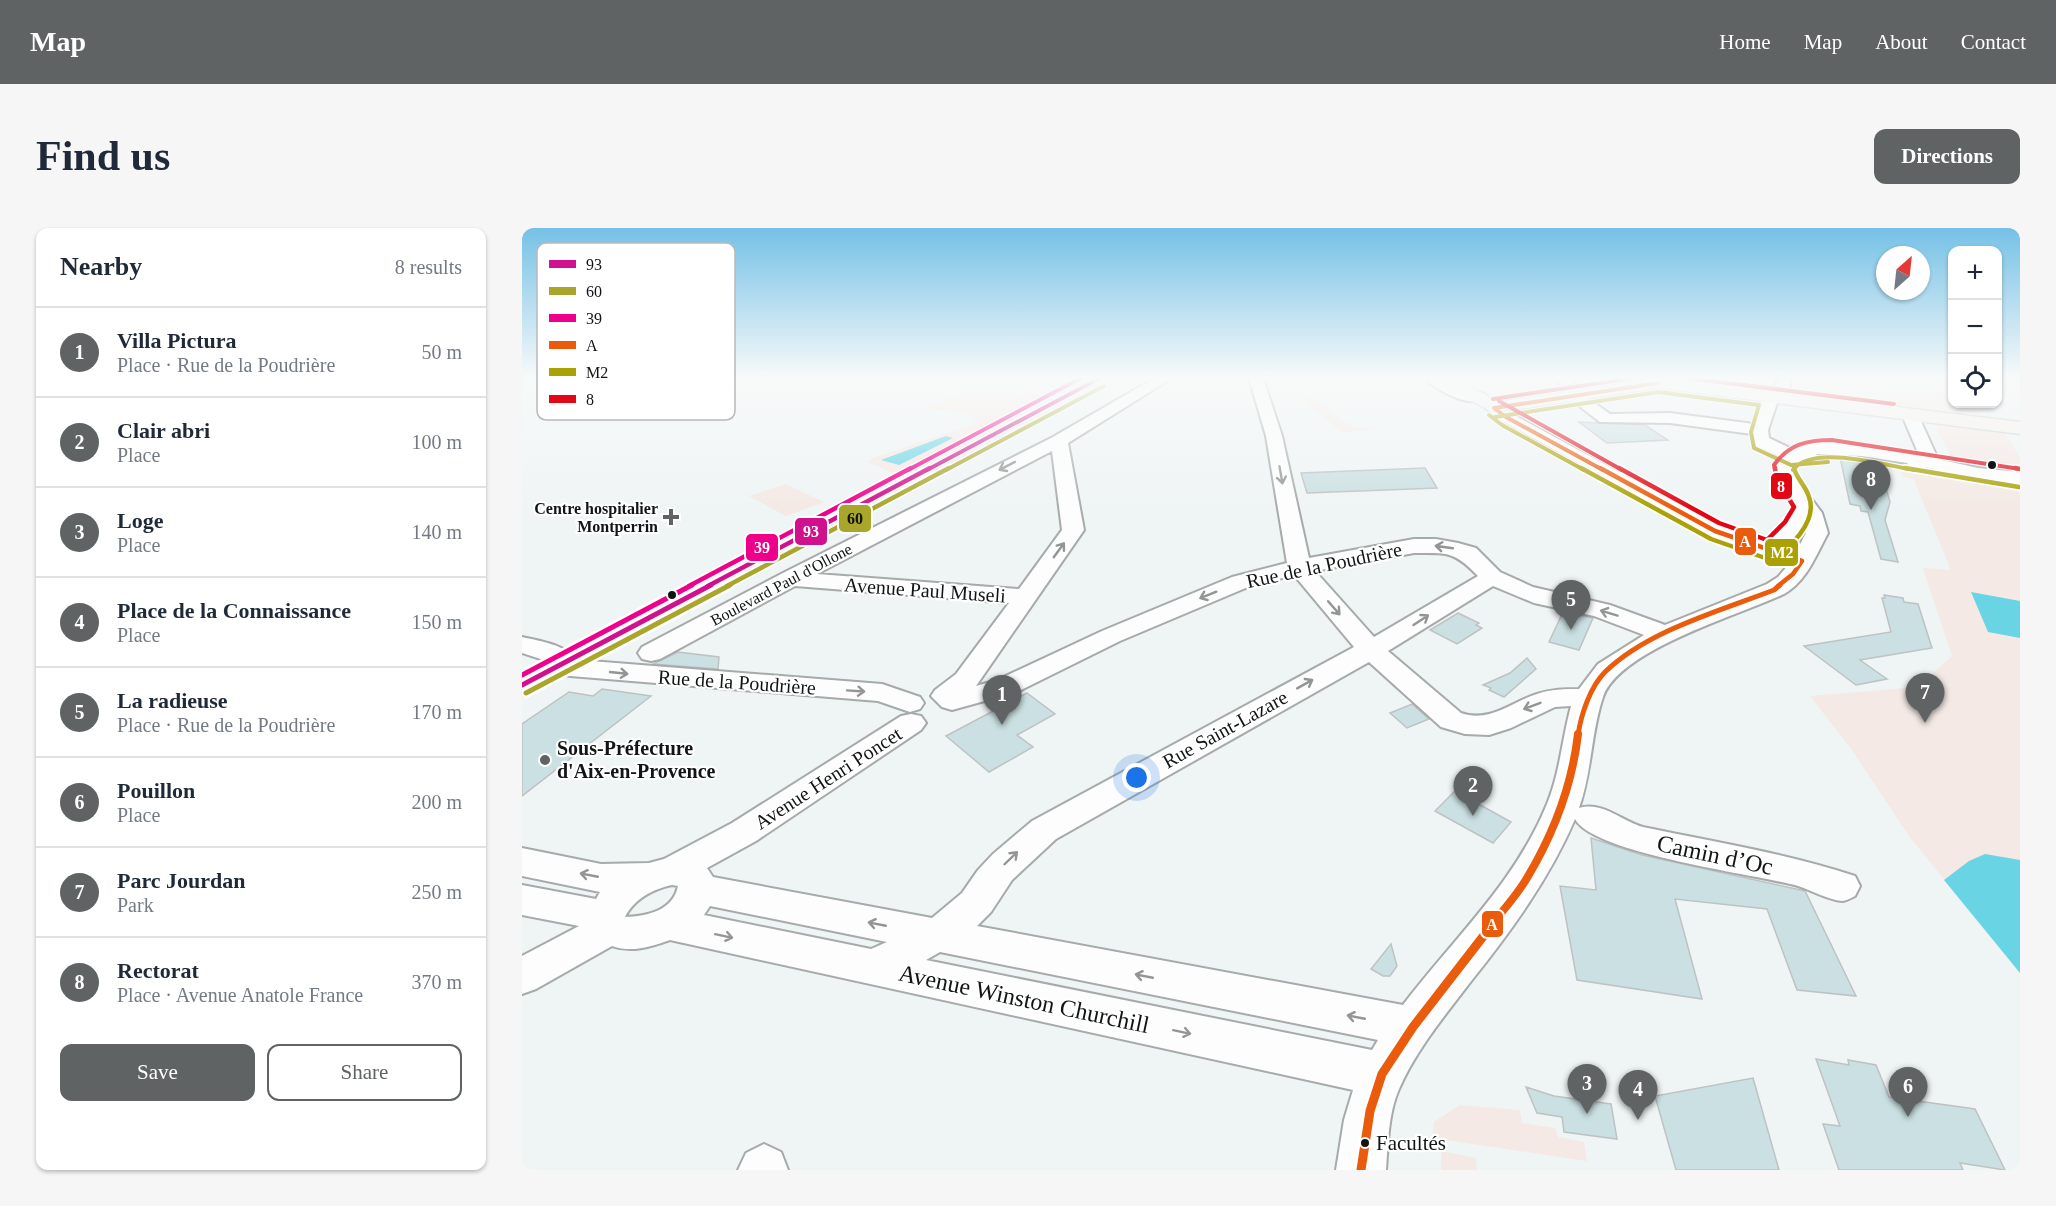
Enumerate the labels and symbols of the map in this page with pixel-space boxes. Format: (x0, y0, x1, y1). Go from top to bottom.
legend (537, 243, 735, 420)
north arrow (1876, 246, 1930, 300)
text: 93 (586, 256, 602, 273)
text: 60 (586, 283, 602, 300)
text: 39 (586, 310, 602, 327)
text: A (586, 337, 598, 354)
text: M2 (586, 364, 608, 381)
text: 8 (586, 391, 594, 408)
unlabelled marker (1986, 459, 1998, 471)
pin: 8 (1852, 460, 1890, 510)
one-way arrow (998, 461, 1016, 473)
one-way arrow (1275, 465, 1286, 484)
line badge: 8 (1770, 472, 1793, 500)
text: 8 (1777, 478, 1785, 495)
place label: Centre hospitalier Montperrin (534, 500, 658, 536)
line badge: 60 (838, 504, 872, 533)
marker: Centre hospitalier Montperrin (662, 508, 680, 526)
text: 60 (847, 510, 863, 527)
line badge: 93 (794, 517, 828, 546)
text: 93 (803, 523, 819, 540)
line badge: A (1734, 527, 1757, 556)
line badge: 39 (745, 533, 779, 562)
text: A (1739, 533, 1751, 550)
street label: Rue de la Poudrière (1244, 538, 1404, 592)
line badge: M2 (1764, 538, 1799, 567)
text: 39 (754, 539, 770, 556)
street label: Boulevard Paul d'Ollone (708, 540, 855, 629)
one-way arrow (1053, 542, 1065, 558)
one-way arrow (1435, 542, 1454, 553)
text: M2 (1770, 544, 1794, 561)
street label: Avenue Paul Museli (844, 573, 1007, 607)
pin: 5 (1552, 580, 1590, 630)
unlabelled marker (666, 589, 678, 601)
one-way arrow (1200, 590, 1218, 601)
one-way arrow (1327, 600, 1341, 615)
one-way arrow (1600, 606, 1619, 617)
one-way arrow (1412, 614, 1429, 626)
street label: Rue de la Poudrière (657, 666, 817, 699)
one-way arrow (609, 668, 629, 679)
pin: 7 (1906, 674, 1944, 723)
pin: 1 (982, 676, 1022, 725)
one-way arrow (1296, 678, 1313, 690)
one-way arrow (845, 686, 865, 697)
street label: Rue Saint-Lazare (1159, 686, 1291, 772)
one-way arrow (1524, 701, 1542, 712)
street label: Avenue Henri Poncet (750, 722, 906, 834)
place label: Sous-Préfecture d'Aix-en-Provence (557, 737, 716, 782)
marker: Sous-Préfecture d'Aix-en-Provence (538, 753, 552, 767)
your location (1122, 763, 1151, 792)
pin: 2 (1454, 766, 1492, 816)
street label: Camin d’Oc (1655, 830, 1775, 880)
one-way arrow (1004, 850, 1019, 865)
one-way arrow (580, 869, 600, 880)
line badge: A (1481, 910, 1504, 938)
text: A (1486, 916, 1498, 933)
one-way arrow (867, 918, 887, 929)
one-way arrow (714, 931, 733, 942)
street label: Avenue Winston Churchill (896, 960, 1152, 1038)
one-way arrow (1134, 970, 1154, 981)
one-way arrow (1346, 1011, 1366, 1022)
one-way arrow (1172, 1027, 1191, 1038)
pin: 3 (1568, 1064, 1606, 1114)
pin: 6 (1888, 1068, 1928, 1117)
pin: 4 (1618, 1070, 1658, 1120)
place label: Facultés (1376, 1131, 1446, 1155)
marker: Facultés (1359, 1137, 1371, 1149)

